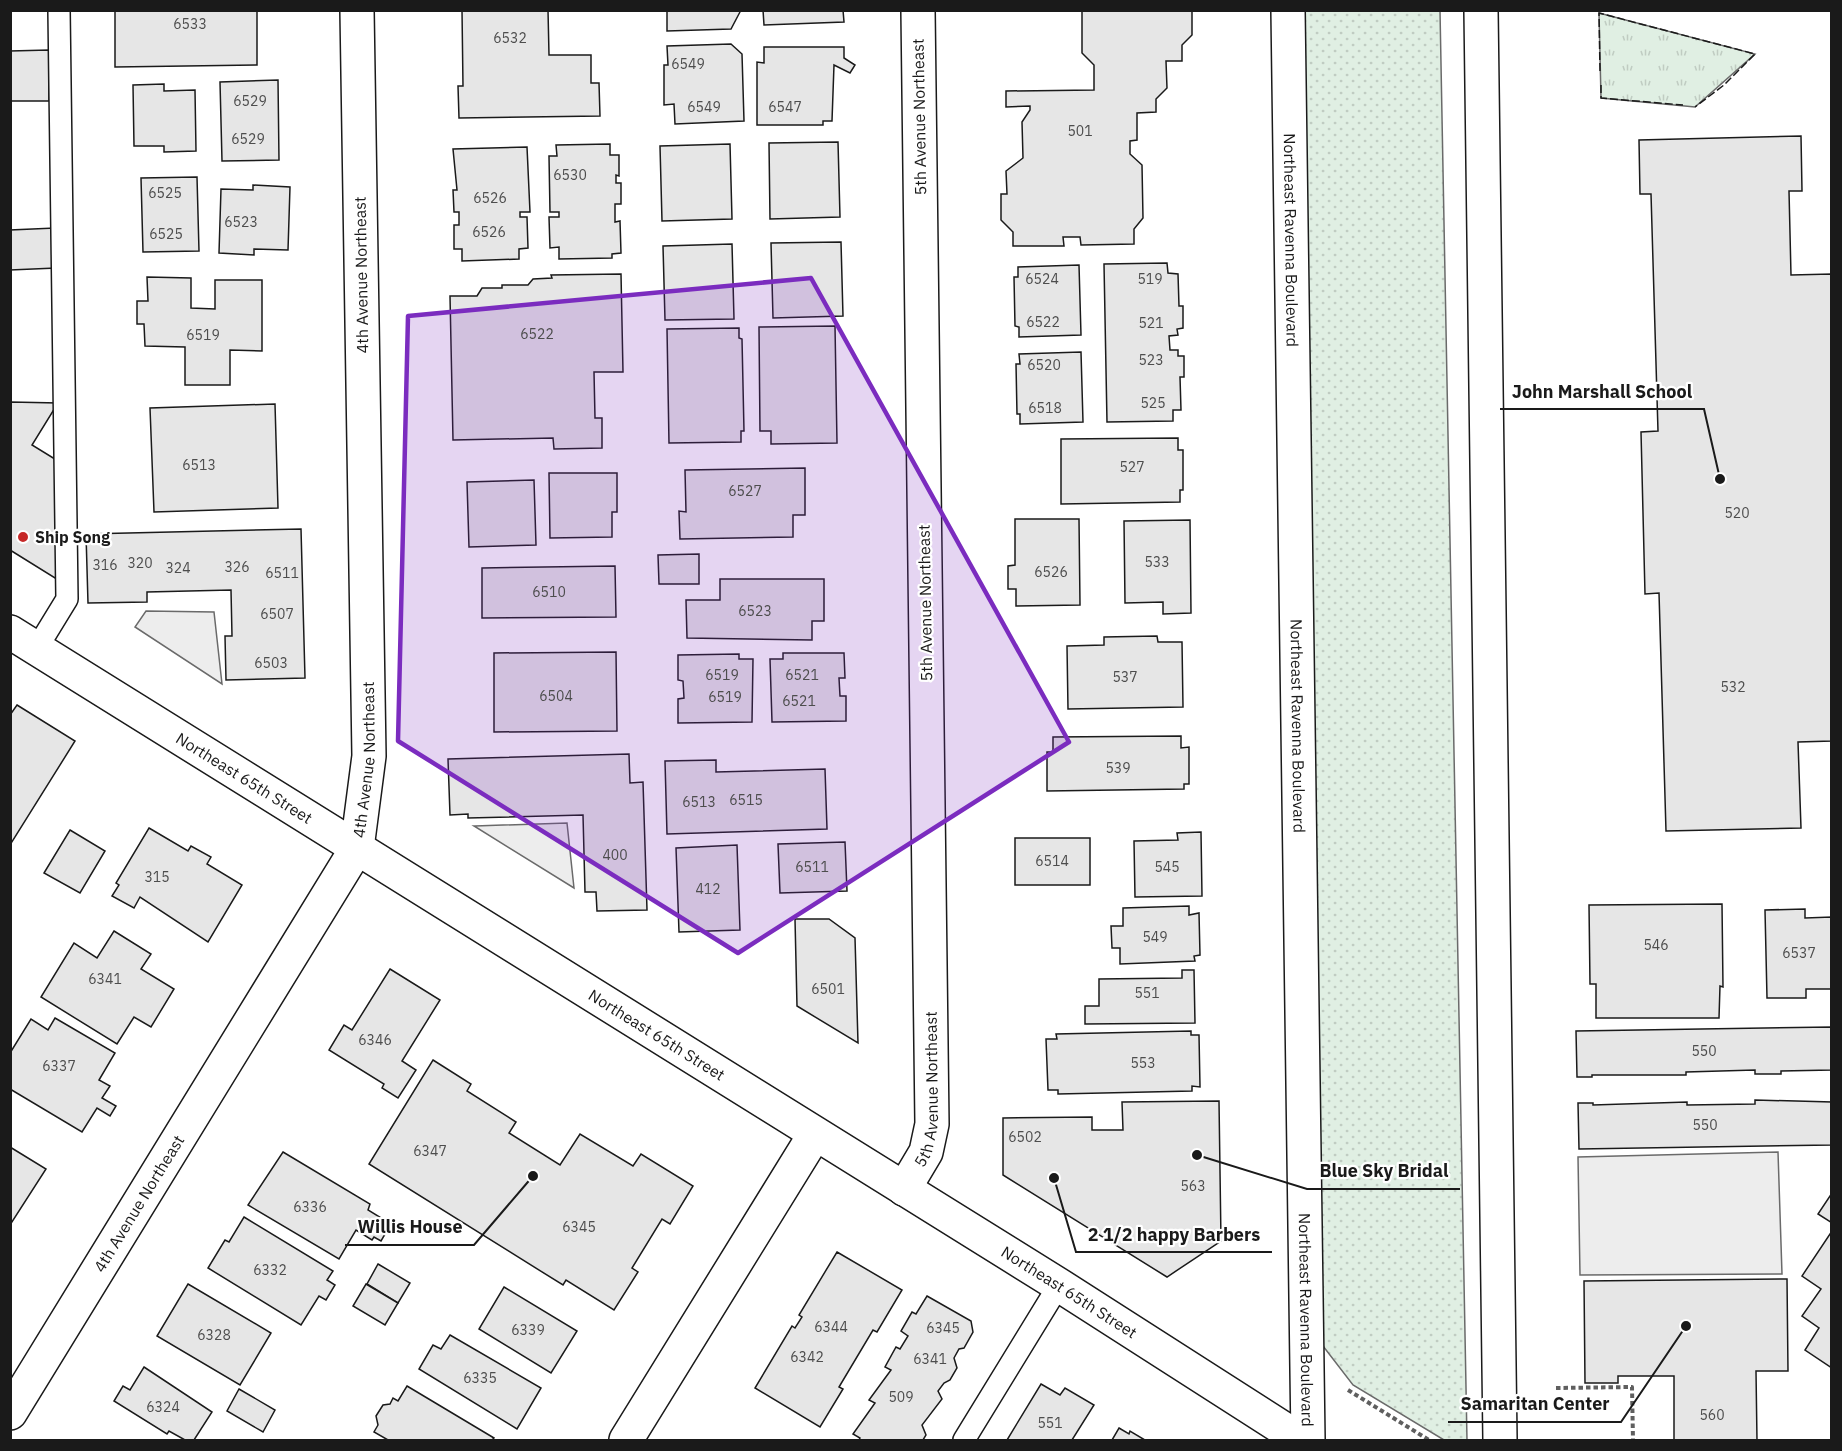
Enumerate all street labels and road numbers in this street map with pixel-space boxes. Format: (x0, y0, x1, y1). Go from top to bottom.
street label: 5th Avenue Northeast (908, 38, 930, 196)
street label: Northeast Ravenna Boulevard (1280, 133, 1303, 347)
street label: 4th Avenue Northeast (350, 196, 372, 354)
street label: 5th Avenue Northeast (914, 524, 936, 682)
street label: Northeast Ravenna Boulevard (1287, 619, 1310, 833)
street label: 4th Avenue Northeast (348, 681, 379, 839)
street label: Northeast 65th Street (172, 728, 316, 828)
street label: Northeast 65th Street (585, 985, 729, 1085)
street label: 5th Avenue Northeast (909, 1011, 942, 1170)
street label: 4th Avenue Northeast (89, 1131, 188, 1275)
street label: Northeast Ravenna Boulevard (1295, 1213, 1318, 1427)
street label: Northeast 65th Street (998, 1242, 1141, 1342)

